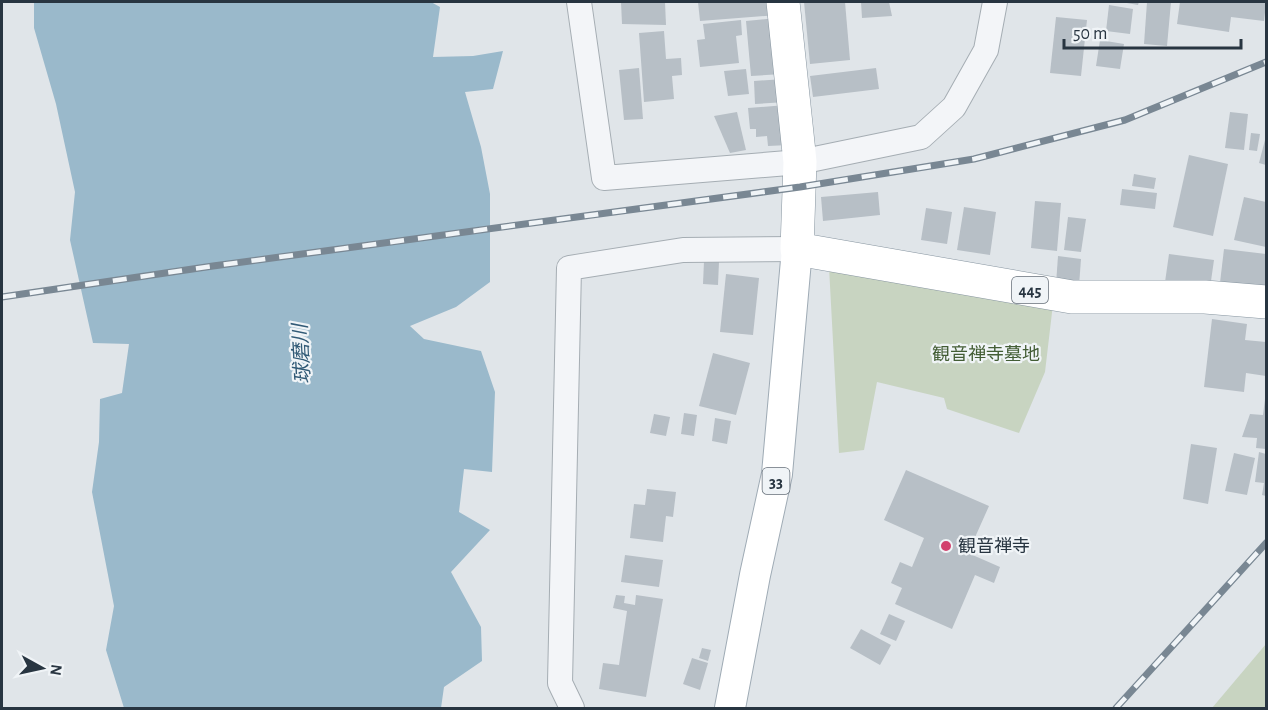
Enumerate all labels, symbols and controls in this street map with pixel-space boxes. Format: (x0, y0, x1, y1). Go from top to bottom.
scale bar (1064, 12, 1241, 50)
text: 50 m (1073, 25, 1107, 43)
road number: 445 (1012, 277, 1048, 303)
water label: 球磨川 (289, 321, 314, 384)
park label: 観音禅寺墓地 (932, 345, 1040, 364)
road number: 33 (762, 468, 790, 494)
place label: 観音禅寺 (958, 537, 1030, 556)
marker: 観音禅寺 (939, 539, 953, 553)
north arrow (12, 638, 72, 698)
text: N (47, 663, 65, 677)

